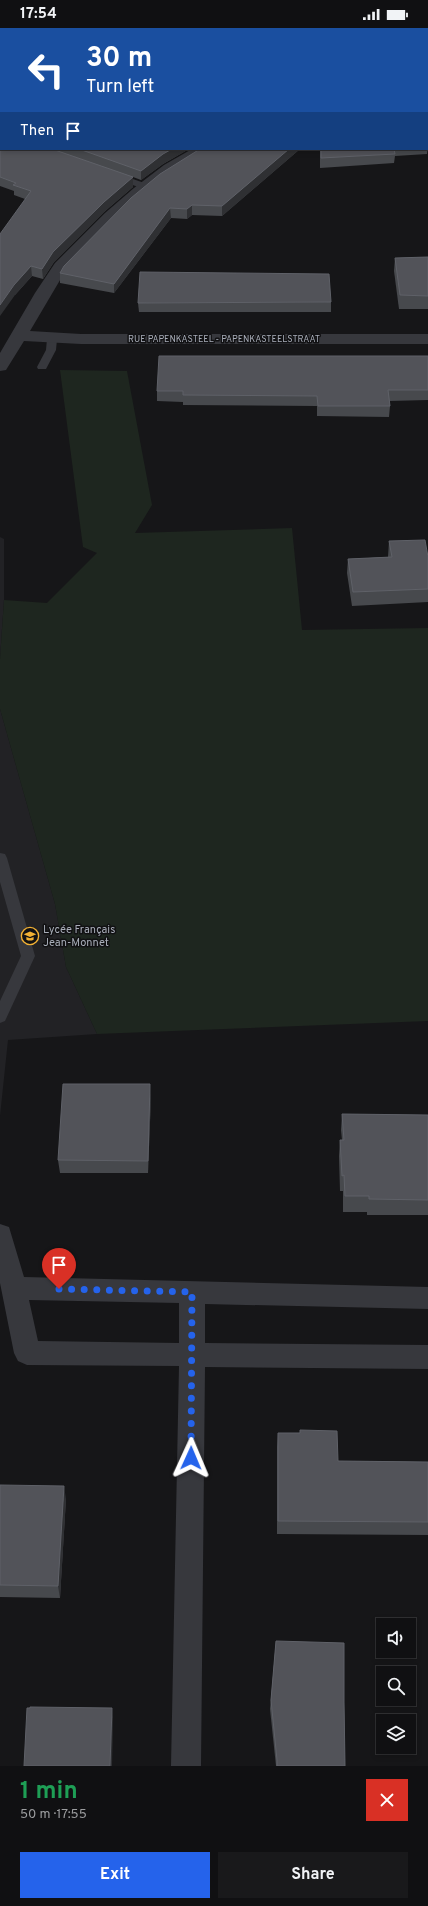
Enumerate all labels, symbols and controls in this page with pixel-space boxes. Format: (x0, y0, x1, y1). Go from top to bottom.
text: 17:54 (20, 5, 57, 24)
text: 30 m (86, 41, 152, 77)
icon: left (20, 44, 72, 96)
text: Turn left (86, 76, 154, 99)
icon: arrive (62, 120, 84, 142)
text: Then (20, 122, 54, 141)
street label: RUE PAPENKASTEEL - PAPENKASTEELSTRAAT (128, 334, 320, 345)
place label: Lycée Français Jean-Monnet (43, 923, 115, 950)
school or university icon: Lycée Français Jean-Monnet (20, 926, 40, 946)
pin (42, 1248, 76, 1289)
icon: arrive (48, 1254, 70, 1276)
position arrow (170, 1437, 212, 1479)
map controls (376, 1618, 416, 1754)
button: sound (376, 1618, 416, 1658)
button: search (376, 1666, 416, 1706)
button: layers (376, 1714, 416, 1754)
text: 1 min (20, 1777, 78, 1807)
button: close (366, 1779, 408, 1821)
text: 50 m · 17:55 (20, 1807, 87, 1823)
button: Exit (20, 1852, 210, 1898)
button: Share (218, 1852, 408, 1898)

